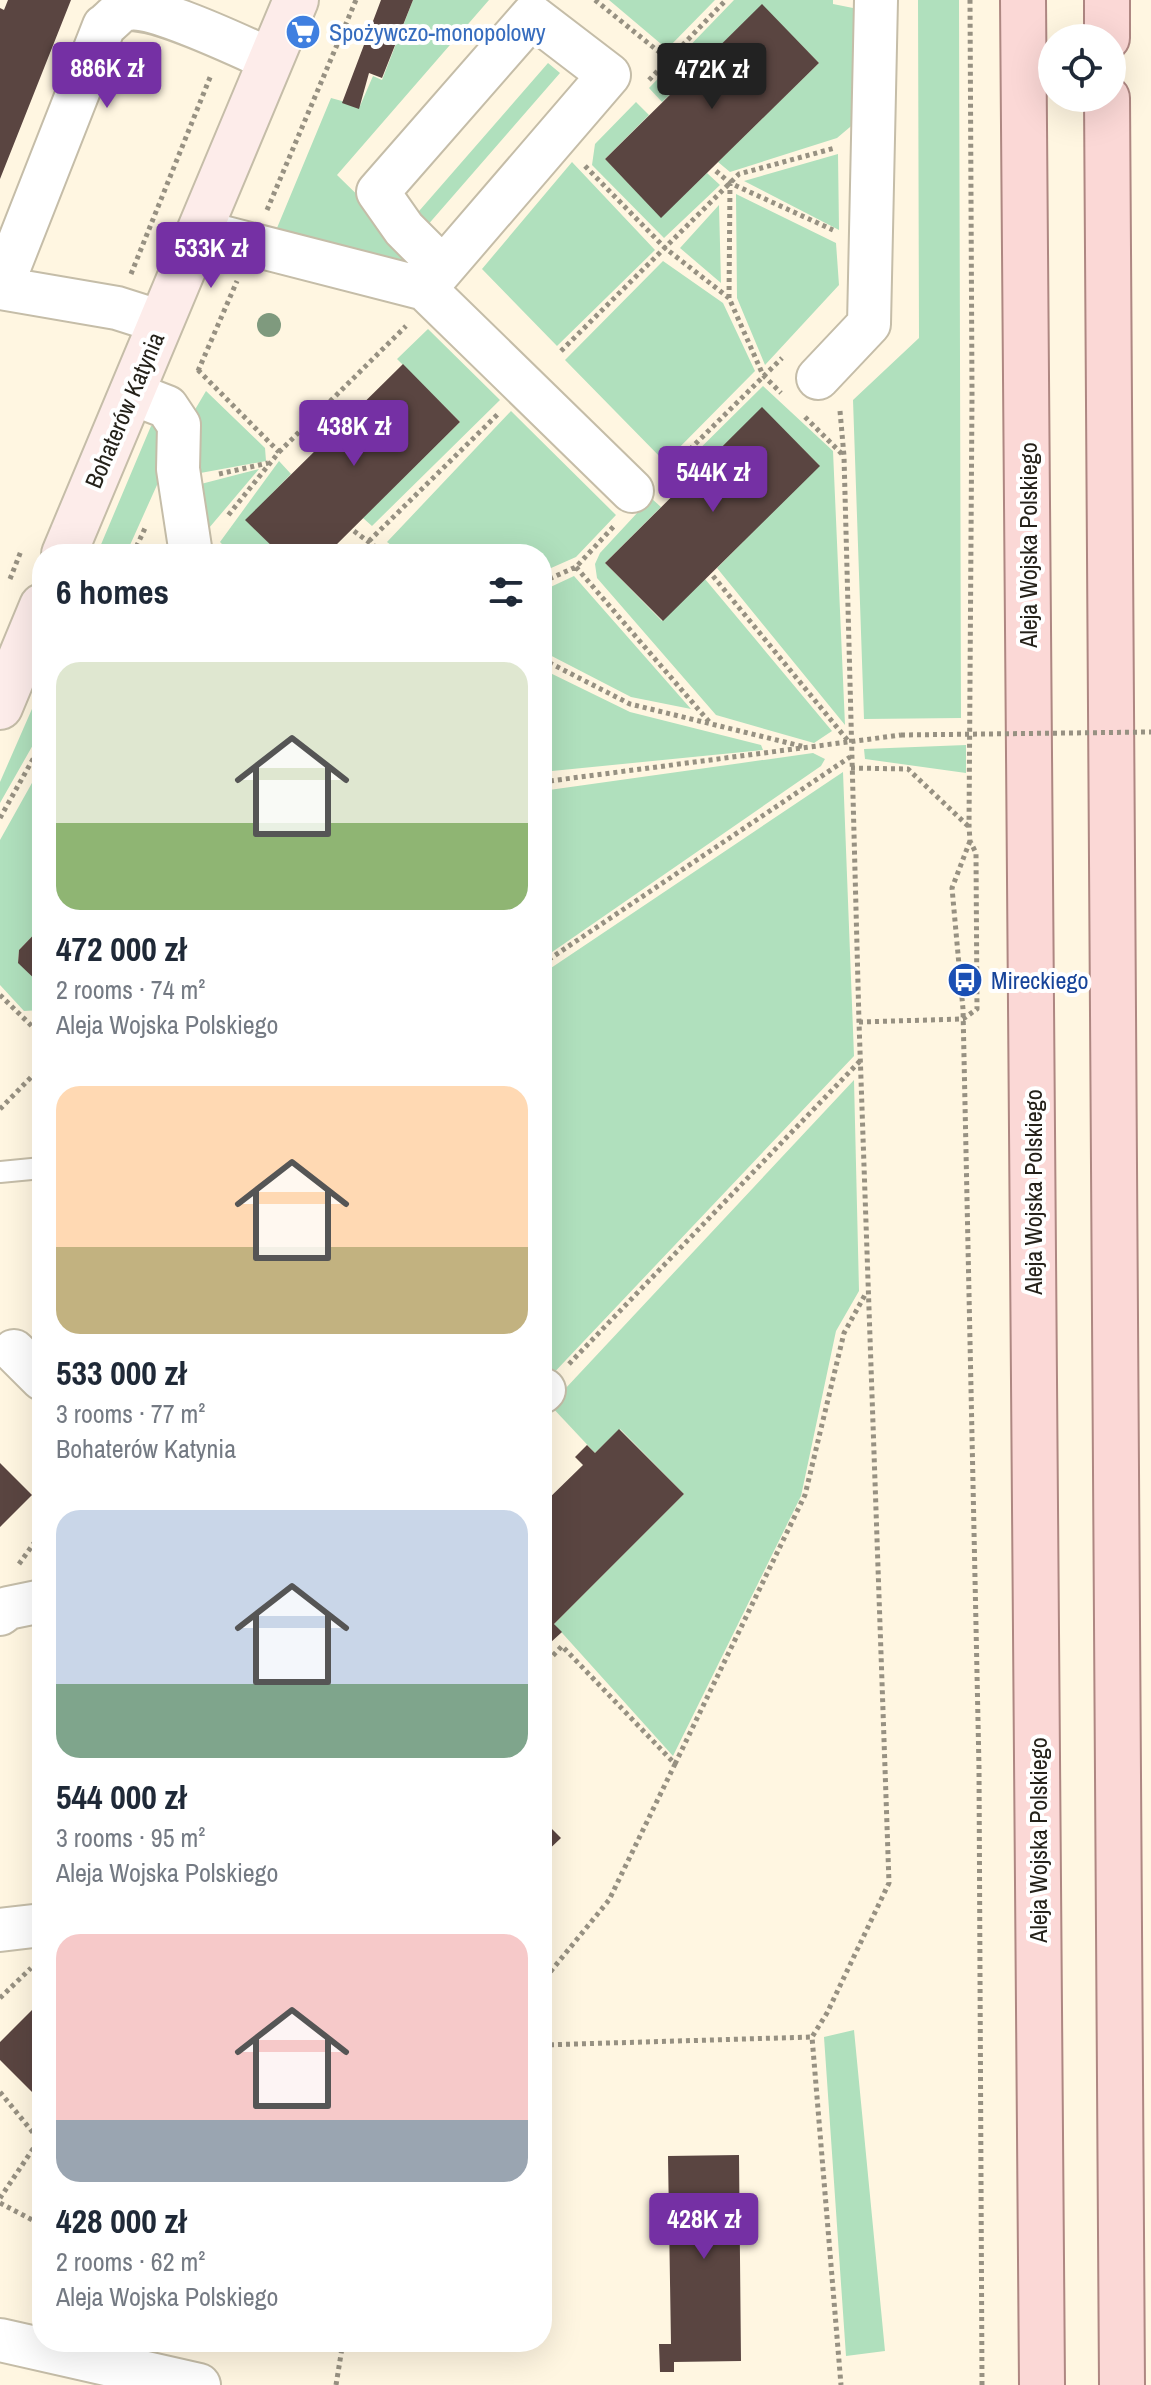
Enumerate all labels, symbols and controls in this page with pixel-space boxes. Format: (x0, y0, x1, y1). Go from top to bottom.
supermarket icon: Spożywczo-monopolowy (284, 13, 322, 51)
place label: Spożywczo-monopolowy (329, 16, 546, 48)
map controls (1038, 24, 1126, 112)
button: locate (1038, 24, 1126, 112)
pin: 886K zł (33, 42, 181, 110)
pin: 472K zł (638, 43, 786, 111)
text: 886K zł (70, 50, 144, 85)
text: 472K zł (675, 51, 749, 86)
pin: 533K zł (137, 222, 285, 290)
text: 533K zł (174, 230, 248, 265)
street label: Bohaterów Katynia (77, 327, 171, 493)
pin: 438K zł (280, 400, 428, 468)
text: 438K zł (317, 408, 391, 443)
street label: Aleja Wojska Polskiego (1012, 442, 1044, 649)
pin: 544K zł (639, 446, 787, 514)
text: 544K zł (676, 454, 750, 489)
text: 6 homes (56, 569, 169, 615)
icon: filters (484, 570, 528, 614)
icon: home (220, 714, 364, 858)
text: 472 000 zł (56, 926, 186, 972)
bus stop icon: Mireckiego (946, 961, 984, 999)
place label: Mireckiego (991, 964, 1088, 996)
text: 2 rooms · 74 m² (56, 972, 205, 1007)
text: Aleja Wojska Polskiego (56, 1007, 278, 1042)
street label: Aleja Wojska Polskiego (1017, 1089, 1049, 1296)
icon: home (220, 1138, 364, 1282)
text: 533 000 zł (56, 1350, 186, 1396)
text: 3 rooms · 77 m² (56, 1396, 205, 1431)
text: Bohaterów Katynia (56, 1431, 236, 1466)
icon: home (220, 1562, 364, 1706)
street label: Aleja Wojska Polskiego (1022, 1737, 1054, 1944)
text: 544 000 zł (56, 1774, 186, 1820)
text: 3 rooms · 95 m² (56, 1820, 205, 1855)
text: Aleja Wojska Polskiego (56, 1855, 278, 1890)
icon: home (220, 1986, 364, 2130)
pin: 428K zł (630, 2193, 778, 2261)
text: 428 000 zł (56, 2198, 186, 2244)
text: 428K zł (667, 2201, 741, 2236)
text: 2 rooms · 62 m² (56, 2244, 205, 2279)
text: Aleja Wojska Polskiego (56, 2279, 278, 2314)

